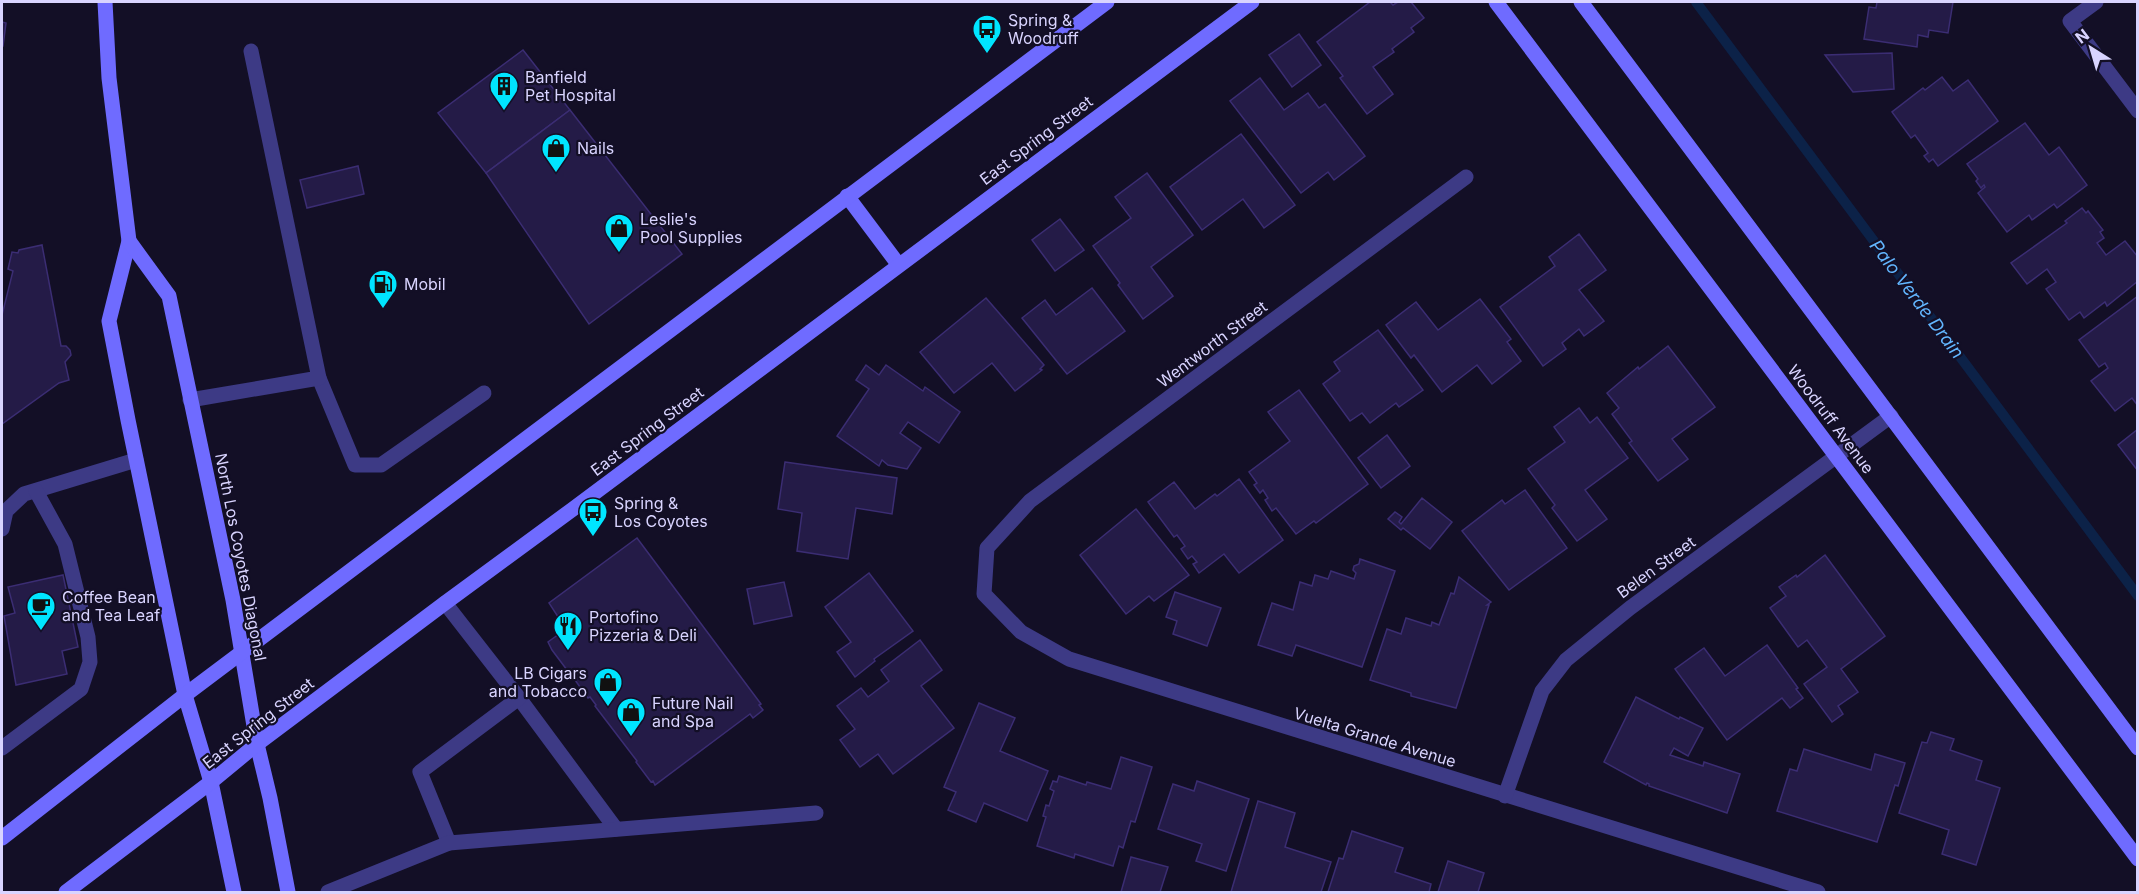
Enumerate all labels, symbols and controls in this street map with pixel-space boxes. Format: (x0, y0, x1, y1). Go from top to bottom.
place label: Spring & Woodruff (1008, 10, 1079, 48)
bus stop icon: Spring & Woodruff (971, 13, 1003, 55)
north arrow (2061, 18, 2121, 78)
text: N (2071, 24, 2093, 48)
place label: Banfield Pet Hospital (525, 67, 616, 105)
building icon: Banfield Pet Hospital (488, 70, 520, 112)
street label: East Spring Street (976, 91, 1096, 189)
shop icon: Nails (540, 132, 572, 174)
place label: Nails (577, 138, 614, 158)
place label: Leslie's Pool Supplies (640, 209, 743, 247)
shop icon: Leslie's Pool Supplies (603, 212, 635, 254)
water label: Palo Verde Drain (1866, 236, 1968, 362)
fuel station icon: Mobil (367, 268, 399, 310)
place label: Mobil (404, 274, 446, 294)
street label: Wentworth Street (1153, 296, 1271, 392)
street label: Woodruff Avenue (1783, 361, 1879, 477)
street label: East Spring Street (587, 382, 707, 480)
street label: North Los Coyotes Diagonal (211, 451, 271, 663)
place label: Spring & Los Coyotes (614, 493, 708, 531)
bus stop icon: Spring & Los Coyotes (577, 496, 609, 538)
street label: Belen Street (1613, 532, 1699, 602)
place label: Coffee Bean and Tea Leaf (62, 587, 160, 625)
cafe icon: Coffee Bean and Tea Leaf (25, 590, 57, 632)
place label: Portofino Pizzeria & Deli (589, 607, 697, 645)
restaurant icon: Portofino Pizzeria & Deli (552, 610, 584, 652)
place label: LB Cigars and Tobacco (489, 663, 587, 701)
shop icon: LB Cigars and Tobacco (592, 666, 624, 708)
street label: East Spring Street (198, 673, 318, 773)
place label: Future Nail and Spa (652, 693, 733, 731)
shop icon: Future Nail and Spa (615, 696, 647, 738)
street label: Vuelta Grande Avenue (1291, 703, 1459, 771)

